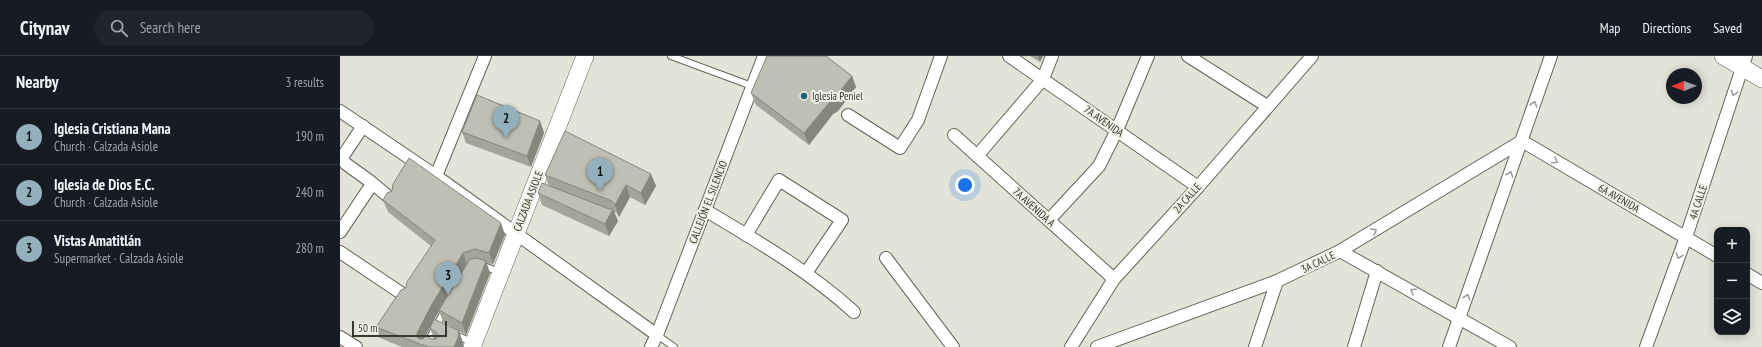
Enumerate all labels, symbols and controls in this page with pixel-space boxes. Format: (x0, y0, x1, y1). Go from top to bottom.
search box (94, 10, 374, 46)
text: Citynav (20, 16, 70, 40)
icon: search (108, 17, 130, 39)
text: Search here (140, 18, 201, 37)
text: Map (1600, 19, 1620, 37)
text: Directions (1642, 19, 1691, 37)
text: Saved (1713, 19, 1742, 37)
north arrow (1666, 68, 1702, 104)
text: Nearby (16, 71, 59, 93)
text: 3 results (285, 74, 324, 91)
place label: Iglesia Peniel (812, 89, 863, 103)
one-way arrow (1730, 89, 1739, 96)
marker: Iglesia Peniel (799, 91, 809, 101)
one-way arrow (1529, 101, 1538, 108)
street label: 7A AVENIDA (1081, 102, 1127, 140)
pin: 2 (493, 105, 519, 138)
text: Iglesia Cristiana Mana (54, 119, 171, 138)
text: 1 (26, 128, 32, 145)
text: 190 m (295, 128, 324, 145)
text: Church · Calzada Asiole (54, 138, 158, 155)
one-way arrow (1551, 156, 1558, 163)
pin: 1 (587, 158, 613, 191)
street label: CALLEJÓN EL SILENCIO (686, 158, 730, 246)
street label: CALZADA ASIOLE (510, 168, 546, 233)
one-way arrow (1505, 171, 1513, 178)
text: Iglesia de Dios E.C. (54, 175, 154, 194)
your location (955, 175, 975, 195)
street label: 2A CALLE (1170, 180, 1204, 216)
street label: 6A AVENIDA (1596, 181, 1643, 216)
street label: 4A CALLE (1686, 182, 1710, 221)
text: 2 (26, 184, 32, 201)
text: 240 m (295, 184, 324, 201)
street label: 7A AVENIDA A (1010, 184, 1059, 230)
text: Church · Calzada Asiole (54, 194, 158, 211)
map controls (1714, 227, 1750, 335)
button: + (1714, 227, 1750, 263)
one-way arrow (1370, 228, 1377, 236)
text: Vistas Amatitlán (54, 231, 141, 250)
text: 3 (26, 240, 32, 257)
text: 280 m (295, 240, 324, 257)
street label: 3A CALLE (1299, 248, 1337, 276)
text: Supermarket · Calzada Asiole (54, 250, 184, 267)
one-way arrow (1675, 253, 1684, 260)
pin: 3 (435, 262, 461, 295)
button: − (1714, 263, 1750, 299)
one-way arrow (1410, 289, 1417, 296)
one-way arrow (1462, 294, 1470, 301)
button: layers (1714, 299, 1750, 335)
scale bar (352, 319, 447, 338)
text: 50 m (358, 321, 377, 335)

